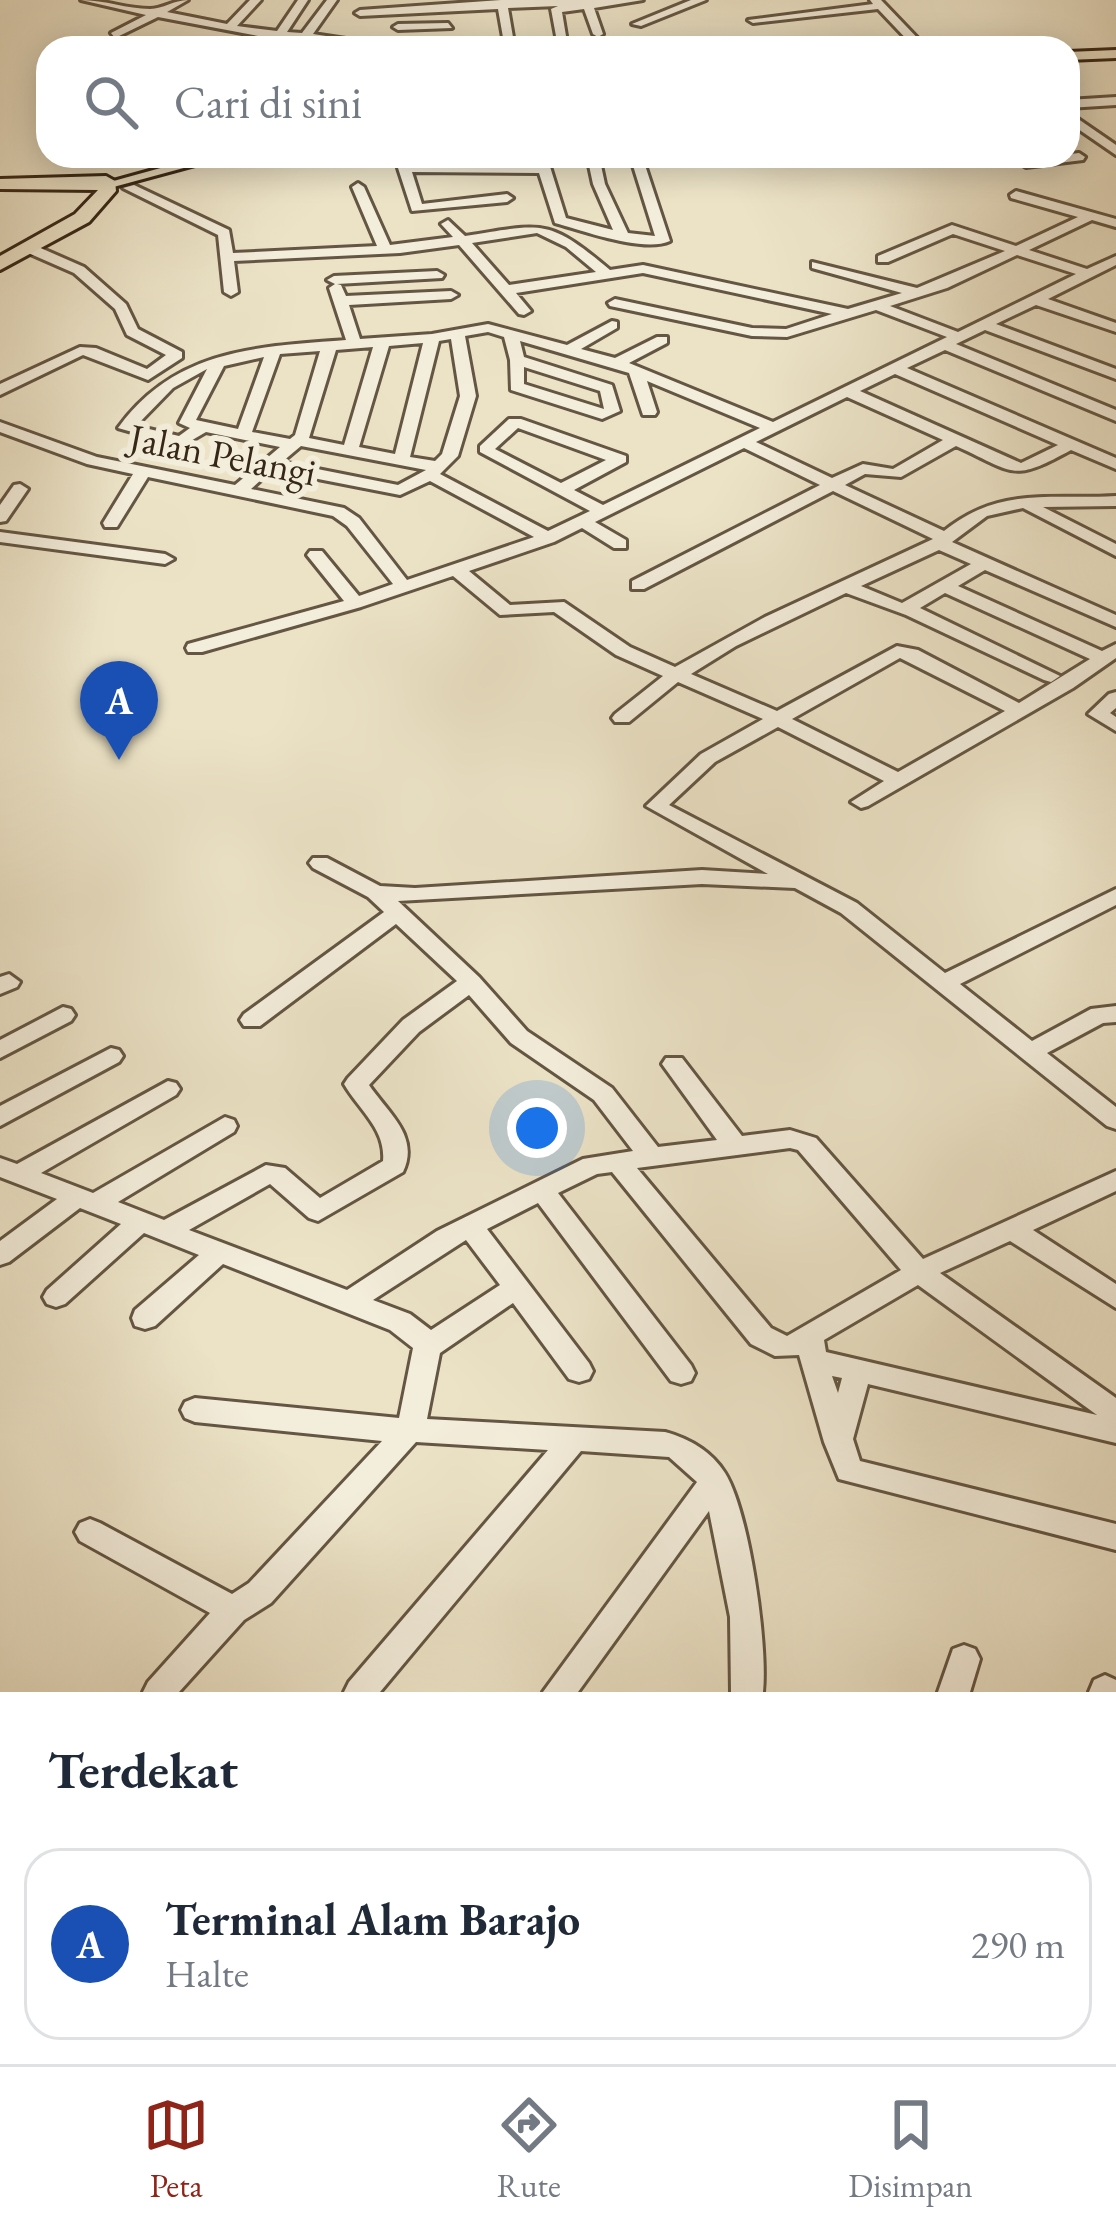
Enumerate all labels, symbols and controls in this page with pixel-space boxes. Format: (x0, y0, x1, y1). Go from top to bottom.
search box (36, 36, 1080, 168)
icon: search (78, 69, 144, 135)
text: Cari di sini (174, 73, 362, 131)
street label: Jalan Pelangi (122, 411, 321, 498)
pin: A (80, 661, 158, 760)
your location (507, 1098, 567, 1158)
text: Terdekat (48, 1737, 238, 1803)
text: Terminal Alam Barajo (165, 1890, 580, 1948)
text: A (76, 1919, 104, 1970)
text: 290 m (971, 1919, 1065, 1970)
text: Halte (165, 1948, 249, 1999)
tab: Peta (143, 2092, 209, 2207)
tab: Rute (496, 2092, 562, 2207)
tab: Disimpan (848, 2092, 973, 2207)

